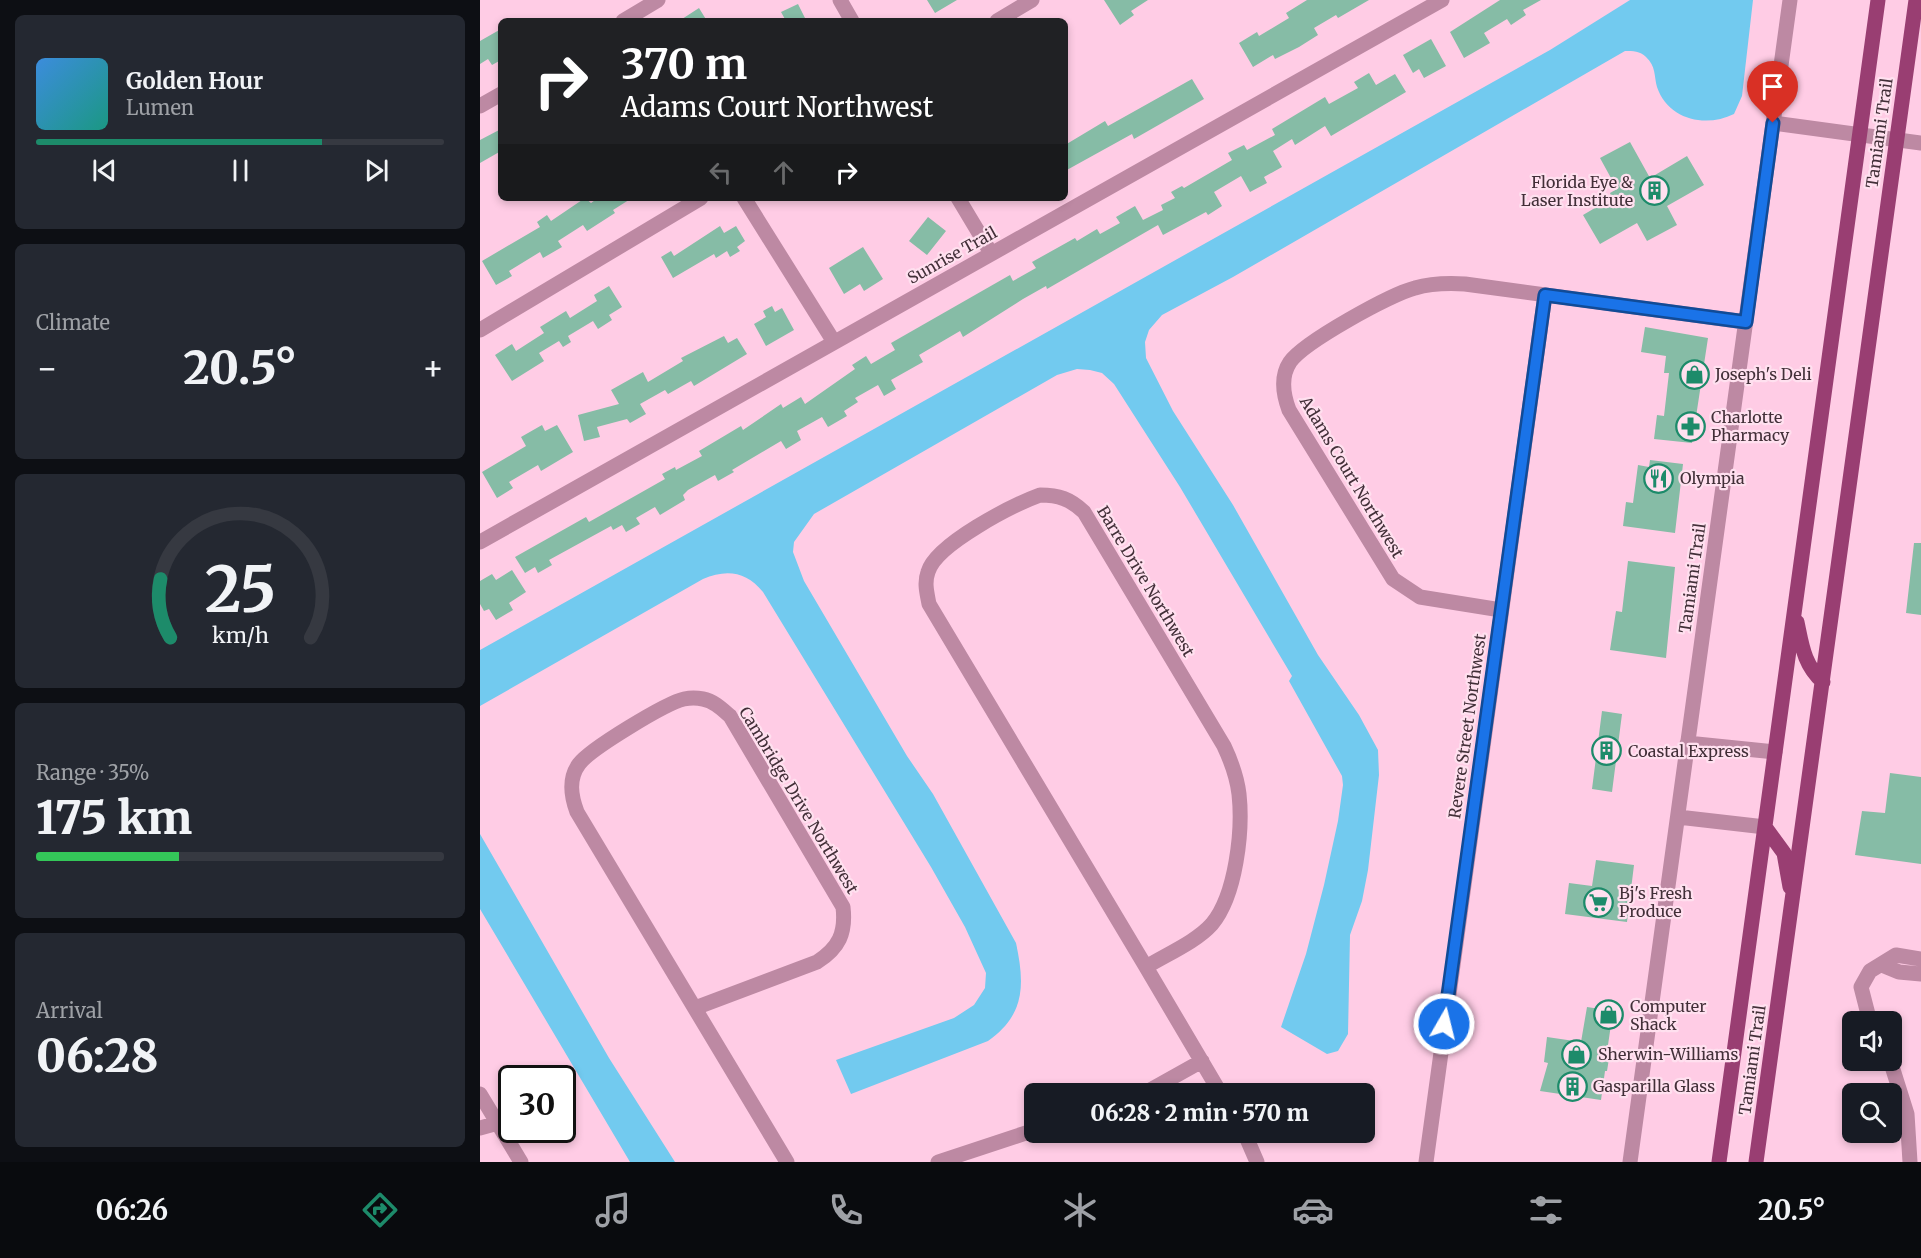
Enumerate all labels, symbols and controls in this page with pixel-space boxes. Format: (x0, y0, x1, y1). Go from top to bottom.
text: 370 m (621, 38, 747, 90)
icon: right (522, 42, 600, 120)
pin (1747, 61, 1798, 123)
text: Golden Hour (126, 67, 263, 95)
icon: arrive (1756, 70, 1789, 103)
street label: Tamiami Trail (1861, 77, 1897, 189)
text: Adams Court Northwest (621, 90, 933, 124)
text: Lumen (126, 95, 194, 120)
icon: previous (88, 154, 121, 187)
icon: pause (224, 154, 257, 187)
icon: next (360, 154, 393, 187)
icon: left (704, 156, 737, 189)
icon: ahead (767, 156, 800, 189)
icon: right (830, 156, 863, 189)
place label: Florida Eye & Laser Institute (1521, 172, 1633, 210)
building icon: Florida Eye & Laser Institute (1638, 175, 1670, 207)
street label: Sunrise Trail (904, 222, 1000, 288)
text: Climate (36, 310, 110, 335)
text: 20.5° (183, 340, 297, 396)
text: − (36, 348, 58, 389)
text: + (422, 348, 444, 389)
shop icon: Joseph's Deli (1678, 358, 1710, 390)
place label: Joseph's Deli (1714, 364, 1812, 384)
street label: Adams Court Northwest (1295, 392, 1409, 562)
place label: Charlotte Pharmacy (1711, 407, 1790, 445)
pharmacy icon: Charlotte Pharmacy (1674, 410, 1706, 442)
restaurant icon: Olympia (1643, 462, 1675, 494)
place label: Olympia (1680, 468, 1745, 488)
street label: Barre Drive Northwest (1093, 502, 1199, 661)
street label: Tamiami Trail (1674, 522, 1710, 634)
text: 25 (204, 551, 276, 629)
text: km/h (212, 622, 268, 649)
street label: Revere Street Northwest (1444, 632, 1490, 820)
street label: Cambridge Drive Northwest (735, 703, 863, 898)
building icon: Coastal Express (1591, 735, 1623, 767)
place label: Coastal Express (1628, 741, 1749, 761)
text: Range · 35% (36, 760, 150, 785)
text: 175 km (36, 790, 192, 846)
place label: Bj's Fresh Produce (1619, 883, 1693, 921)
supermarket icon: Bj's Fresh Produce (1582, 886, 1614, 918)
position arrow (1412, 992, 1476, 1056)
place label: Computer Shack (1630, 996, 1706, 1034)
text: Arrival (36, 998, 103, 1023)
shop icon: Computer Shack (1593, 999, 1625, 1031)
street label: Tamiami Trail (1734, 1004, 1770, 1116)
map controls (1842, 1011, 1902, 1143)
button: sound (1842, 1011, 1902, 1071)
text: 06:28 (36, 1028, 159, 1084)
shop icon: Sherwin-Williams (1561, 1038, 1593, 1070)
place label: Sherwin-Williams (1598, 1044, 1738, 1064)
speed limit sign: 30 (498, 1065, 576, 1143)
building icon: Gasparilla Glass (1556, 1070, 1588, 1102)
place label: Gasparilla Glass (1593, 1076, 1715, 1096)
button: search (1842, 1083, 1902, 1143)
text: 06:28 · 2 min · 570 m (1090, 1099, 1309, 1127)
icon: directions (359, 1189, 401, 1231)
icon: music (592, 1189, 634, 1231)
icon: phone (825, 1189, 867, 1231)
icon: climate (1059, 1189, 1101, 1231)
icon: car (1292, 1189, 1334, 1231)
icon: filters (1525, 1189, 1567, 1231)
text: 06:26 (96, 1193, 168, 1227)
text: 20.5° (1758, 1193, 1825, 1227)

